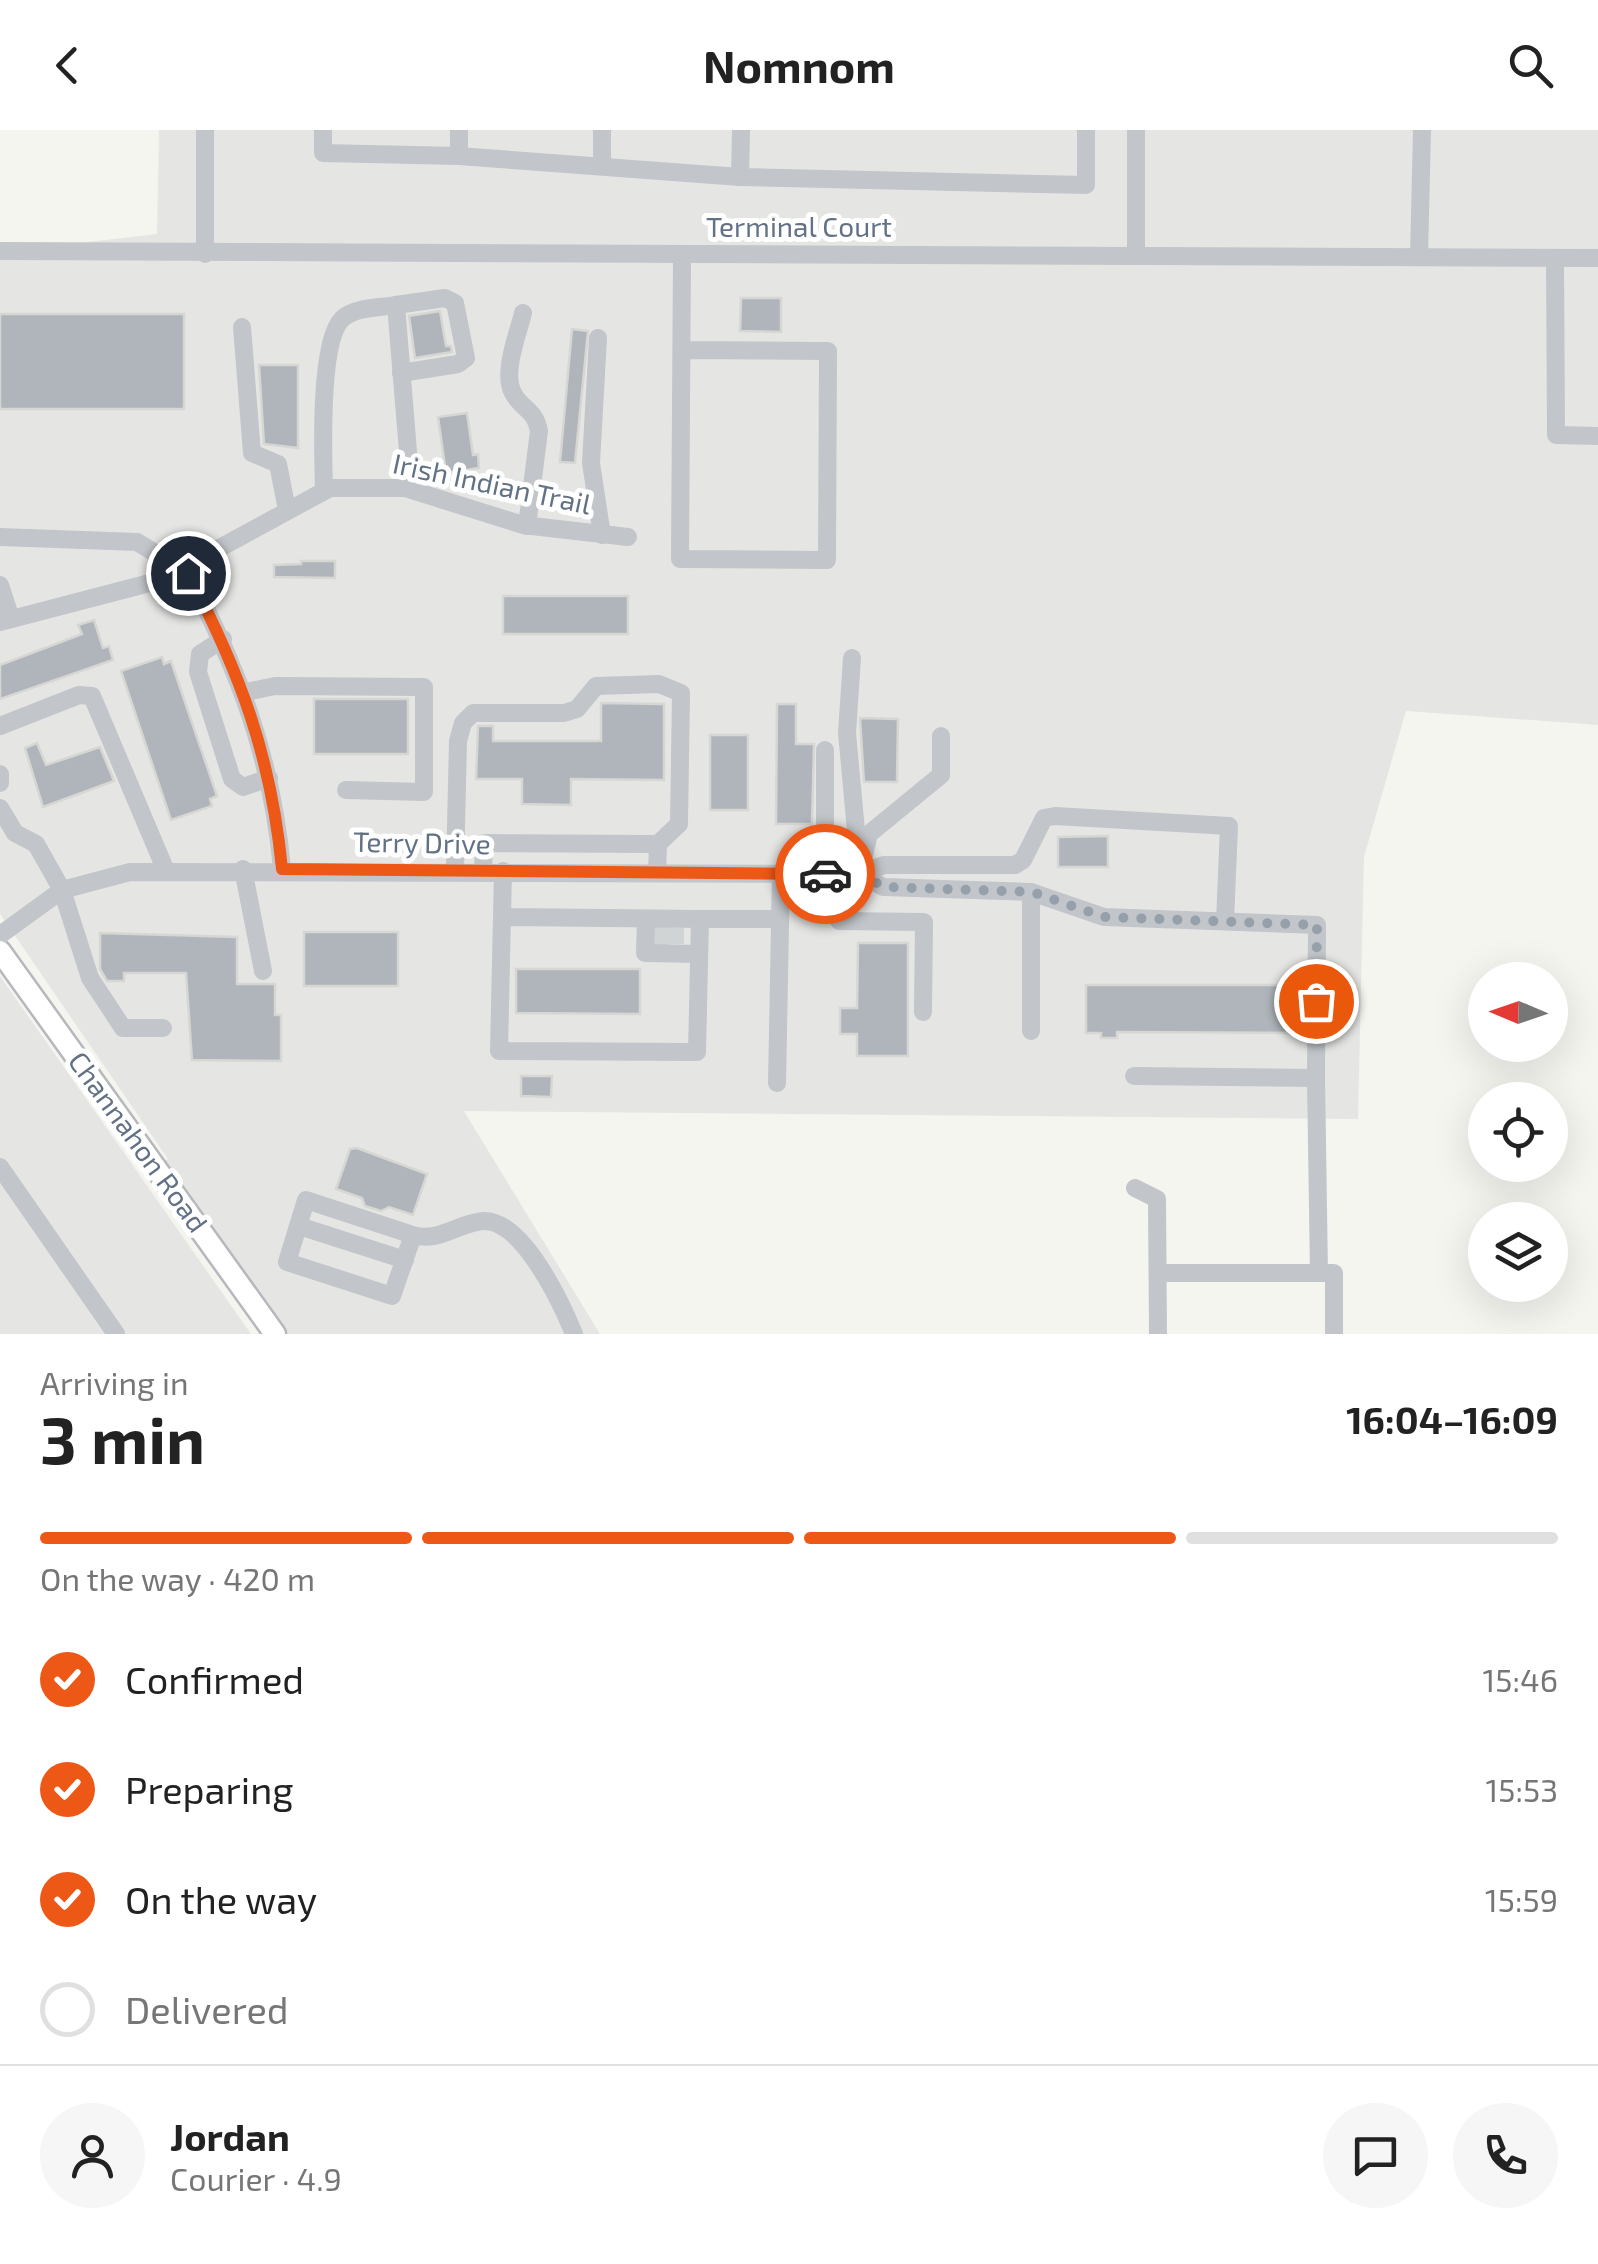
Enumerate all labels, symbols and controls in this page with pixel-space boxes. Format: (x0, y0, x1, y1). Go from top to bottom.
icon: back (40, 38, 95, 93)
text: Nomnom (703, 38, 895, 92)
icon: search (1503, 38, 1558, 93)
street label: Terminal Court (706, 209, 892, 243)
street label: Irish Indian Trail (390, 445, 595, 521)
pin (146, 531, 231, 616)
icon: home (161, 546, 216, 601)
street label: Terry Drive (353, 824, 491, 860)
courier (775, 824, 875, 924)
icon: car (798, 847, 853, 902)
pin (1274, 959, 1359, 1044)
north arrow (1468, 962, 1568, 1062)
map controls (1468, 962, 1568, 1302)
icon: bag (1289, 974, 1344, 1029)
street label: Channahon Road (62, 1045, 216, 1238)
button: locate (1468, 1082, 1568, 1182)
button: layers (1468, 1202, 1568, 1302)
text: Arriving in (40, 1363, 189, 1401)
text: 16:04–16:09 (1346, 1396, 1558, 1442)
text: 3 min (40, 1399, 205, 1477)
text: On the way · 420 m (40, 1559, 315, 1597)
icon: check (40, 1652, 95, 1707)
text: Confirmed (125, 1656, 304, 1702)
text: 15:46 (1483, 1660, 1558, 1698)
icon: check (40, 1762, 95, 1817)
text: Preparing (125, 1766, 293, 1812)
text: 15:53 (1486, 1770, 1558, 1808)
icon: check (40, 1872, 95, 1927)
text: On the way (125, 1876, 317, 1922)
text: 15:59 (1485, 1880, 1558, 1918)
text: Delivered (125, 1986, 289, 2032)
button: person (40, 2103, 145, 2208)
button: chat (1323, 2103, 1428, 2208)
button: phone (1453, 2103, 1558, 2208)
text: Jordan (170, 2113, 290, 2159)
text: Courier · 4.9 (170, 2159, 342, 2197)

